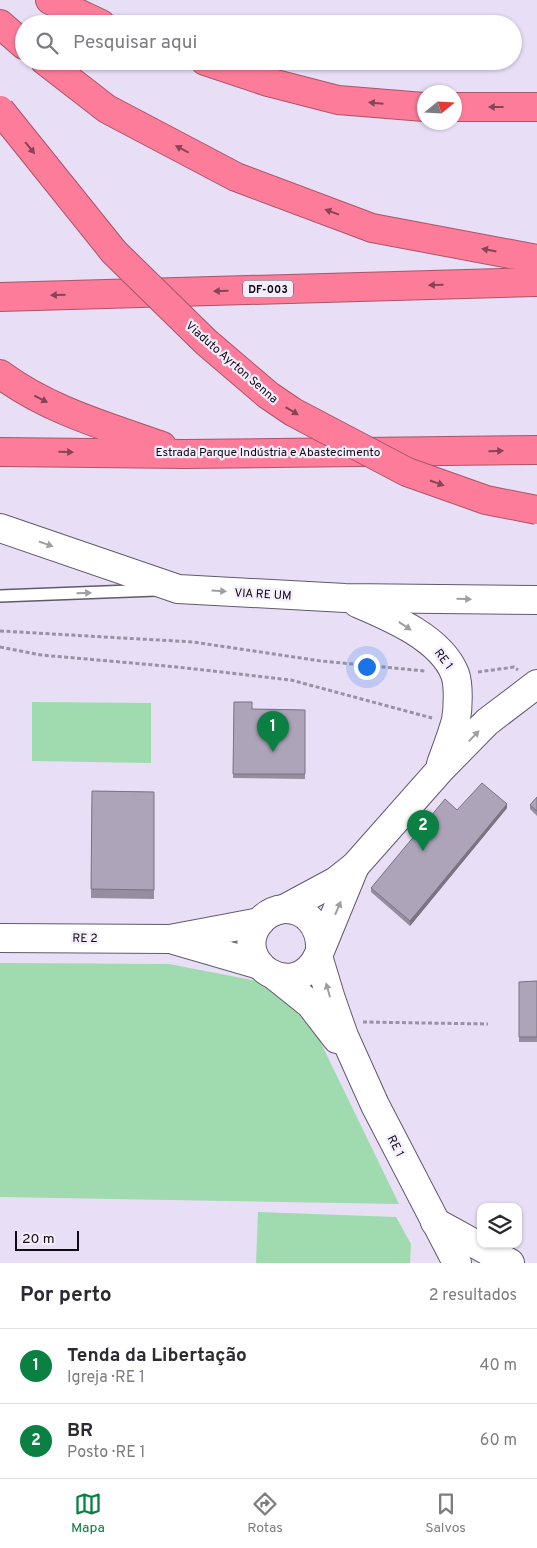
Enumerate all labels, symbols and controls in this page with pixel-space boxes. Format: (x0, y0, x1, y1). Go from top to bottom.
search box (15, 15, 522, 70)
icon: search (33, 29, 61, 57)
text: Pesquisar aqui (73, 31, 197, 55)
north arrow (417, 85, 462, 130)
one-way arrow (368, 99, 384, 107)
one-way arrow (487, 103, 503, 111)
one-way arrow (25, 141, 36, 154)
one-way arrow (175, 145, 190, 153)
one-way arrow (324, 208, 339, 216)
one-way arrow (481, 246, 497, 254)
road number: DF-003 (243, 280, 293, 298)
one-way arrow (428, 281, 444, 289)
one-way arrow (213, 287, 229, 295)
one-way arrow (50, 291, 66, 299)
street label: Viaduto Ayrton Senna (182, 318, 281, 407)
one-way arrow (34, 395, 49, 403)
one-way arrow (286, 406, 299, 415)
street label: Estrada Parque Indústria e Abastecimento (156, 445, 381, 461)
one-way arrow (488, 447, 504, 455)
one-way arrow (58, 448, 74, 456)
one-way arrow (430, 480, 445, 487)
one-way arrow (39, 540, 54, 548)
street label: VIA RE UM (234, 586, 292, 604)
one-way arrow (211, 588, 227, 596)
one-way arrow (76, 589, 92, 597)
one-way arrow (456, 596, 472, 604)
one-way arrow (398, 621, 411, 631)
street label: RE 1 (430, 646, 456, 673)
your location (354, 654, 380, 680)
pin: 1 (257, 711, 289, 752)
one-way arrow (468, 730, 480, 742)
pin: 2 (407, 810, 439, 851)
one-way arrow (334, 901, 342, 915)
street label: RE 2 (72, 931, 98, 947)
one-way arrow (324, 983, 332, 998)
street label: RE 1 (383, 1133, 407, 1160)
map controls (477, 1203, 522, 1248)
button: layers (477, 1203, 522, 1248)
scale bar (15, 1228, 79, 1251)
text: 20 m (22, 1231, 55, 1248)
text: Por perto (20, 1282, 112, 1309)
text: 2 resultados (429, 1286, 517, 1306)
text: Tenda da Libertação (67, 1344, 247, 1368)
text: 1 (33, 1356, 39, 1376)
text: 40 m (479, 1356, 517, 1376)
text: Igreja · RE 1 (67, 1368, 145, 1388)
text: BR (67, 1419, 93, 1443)
text: 2 (31, 1431, 41, 1451)
text: 60 m (480, 1431, 517, 1451)
text: Posto · RE 1 (67, 1443, 146, 1463)
tab: Mapa (71, 1490, 105, 1537)
tab: Rotas (247, 1490, 283, 1537)
tab: Salvos (425, 1490, 466, 1537)

